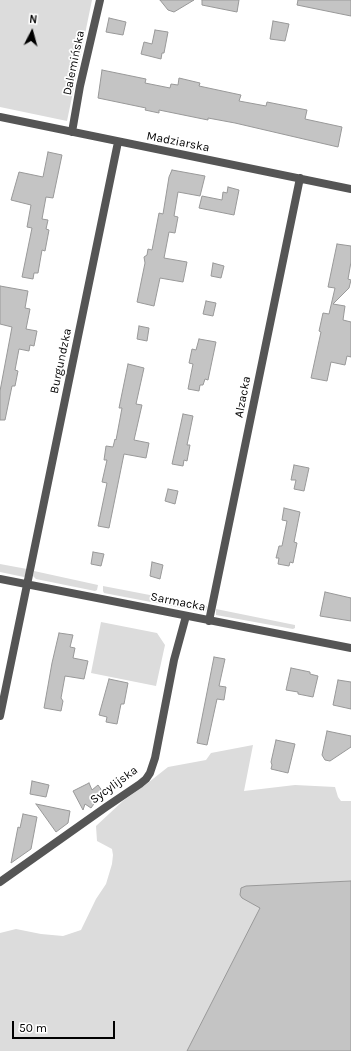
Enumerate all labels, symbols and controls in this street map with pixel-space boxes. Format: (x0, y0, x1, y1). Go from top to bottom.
north arrow (12, 12, 52, 52)
text: N (29, 13, 38, 26)
street label: Dalemińska (60, 29, 88, 97)
street label: Madziarska (145, 129, 211, 155)
street label: Burgundzka (47, 327, 75, 395)
street label: Alzacka (232, 375, 254, 419)
street label: Sarmacka (149, 590, 207, 614)
street label: Sycylijska (88, 763, 140, 807)
scale bar (14, 1013, 117, 1039)
text: 50 m (19, 1021, 47, 1035)

